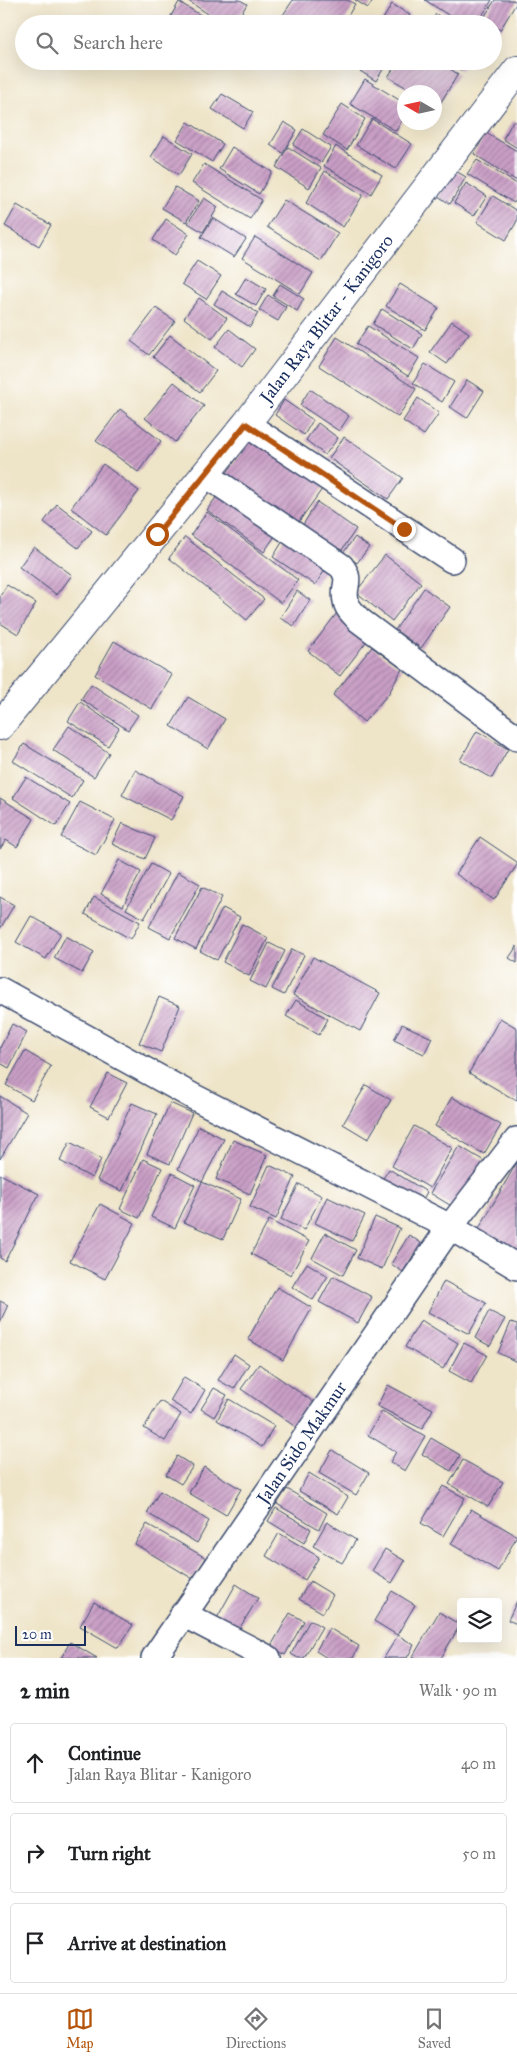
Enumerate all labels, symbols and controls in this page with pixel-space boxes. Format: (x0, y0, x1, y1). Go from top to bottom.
search box (15, 15, 502, 70)
icon: search (33, 29, 61, 57)
text: Search here (73, 31, 163, 54)
north arrow (397, 85, 442, 130)
street label: Jalan Raya Blitar - Kanigoro (254, 230, 398, 410)
route end (393, 518, 416, 541)
route start (146, 523, 169, 546)
street label: Jalan Sido Makmur (251, 1377, 352, 1511)
map controls (457, 1598, 502, 1643)
button: layers (457, 1598, 502, 1643)
scale bar (15, 1623, 86, 1646)
text: 20 m (22, 1626, 52, 1643)
text: 2 min (20, 1678, 70, 1704)
text: Walk · 90 m (419, 1681, 497, 1700)
text: Continue (68, 1742, 141, 1765)
icon: ahead (21, 1749, 49, 1777)
text: 40 m (461, 1754, 496, 1773)
text: Jalan Raya Blitar - Kanigoro (68, 1765, 251, 1784)
icon: right (21, 1839, 49, 1867)
text: Turn right (68, 1842, 151, 1865)
text: 50 m (462, 1844, 496, 1863)
icon: arrive (21, 1929, 49, 1957)
text: Arrive at destination (68, 1932, 226, 1955)
tab: Map (66, 2005, 94, 2052)
tab: Directions (226, 2005, 286, 2052)
tab: Saved (418, 2005, 451, 2052)

